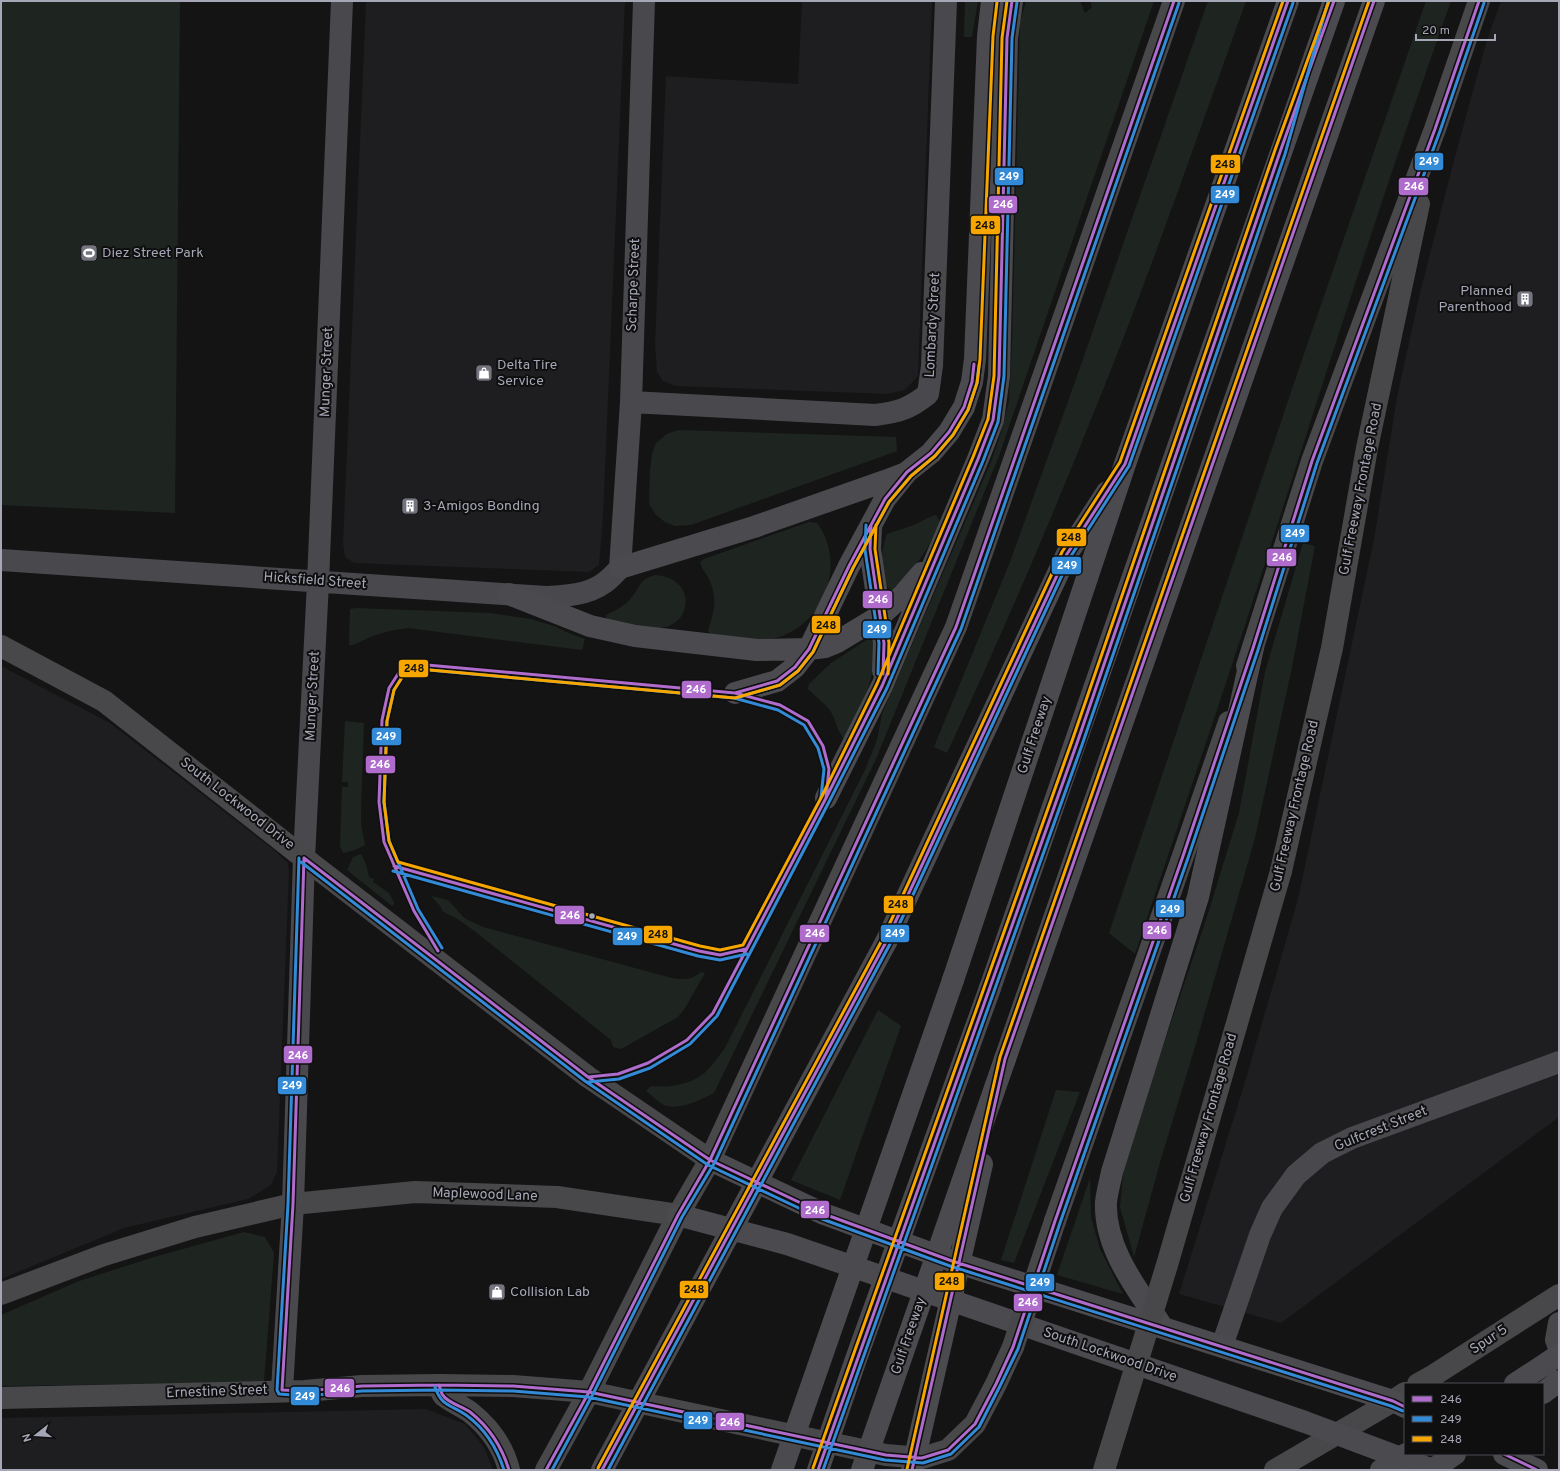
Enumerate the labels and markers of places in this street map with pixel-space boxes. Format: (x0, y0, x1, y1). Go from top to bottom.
sports icon: Diez Street Park (79, 243, 99, 263)
place label: Diez Street Park (102, 245, 204, 262)
place label: Planned Parenthood (1438, 283, 1512, 316)
building icon: Planned Parenthood (1515, 289, 1535, 309)
place label: Delta Tire Service (497, 357, 557, 390)
shop icon: Delta Tire Service (474, 363, 494, 383)
building icon: 3-Amigos Bonding (400, 496, 420, 516)
place label: 3-Amigos Bonding (423, 498, 540, 515)
unlabelled marker (587, 911, 597, 921)
shop icon: Collision Lab (487, 1282, 507, 1302)
place label: Collision Lab (510, 1284, 590, 1301)

